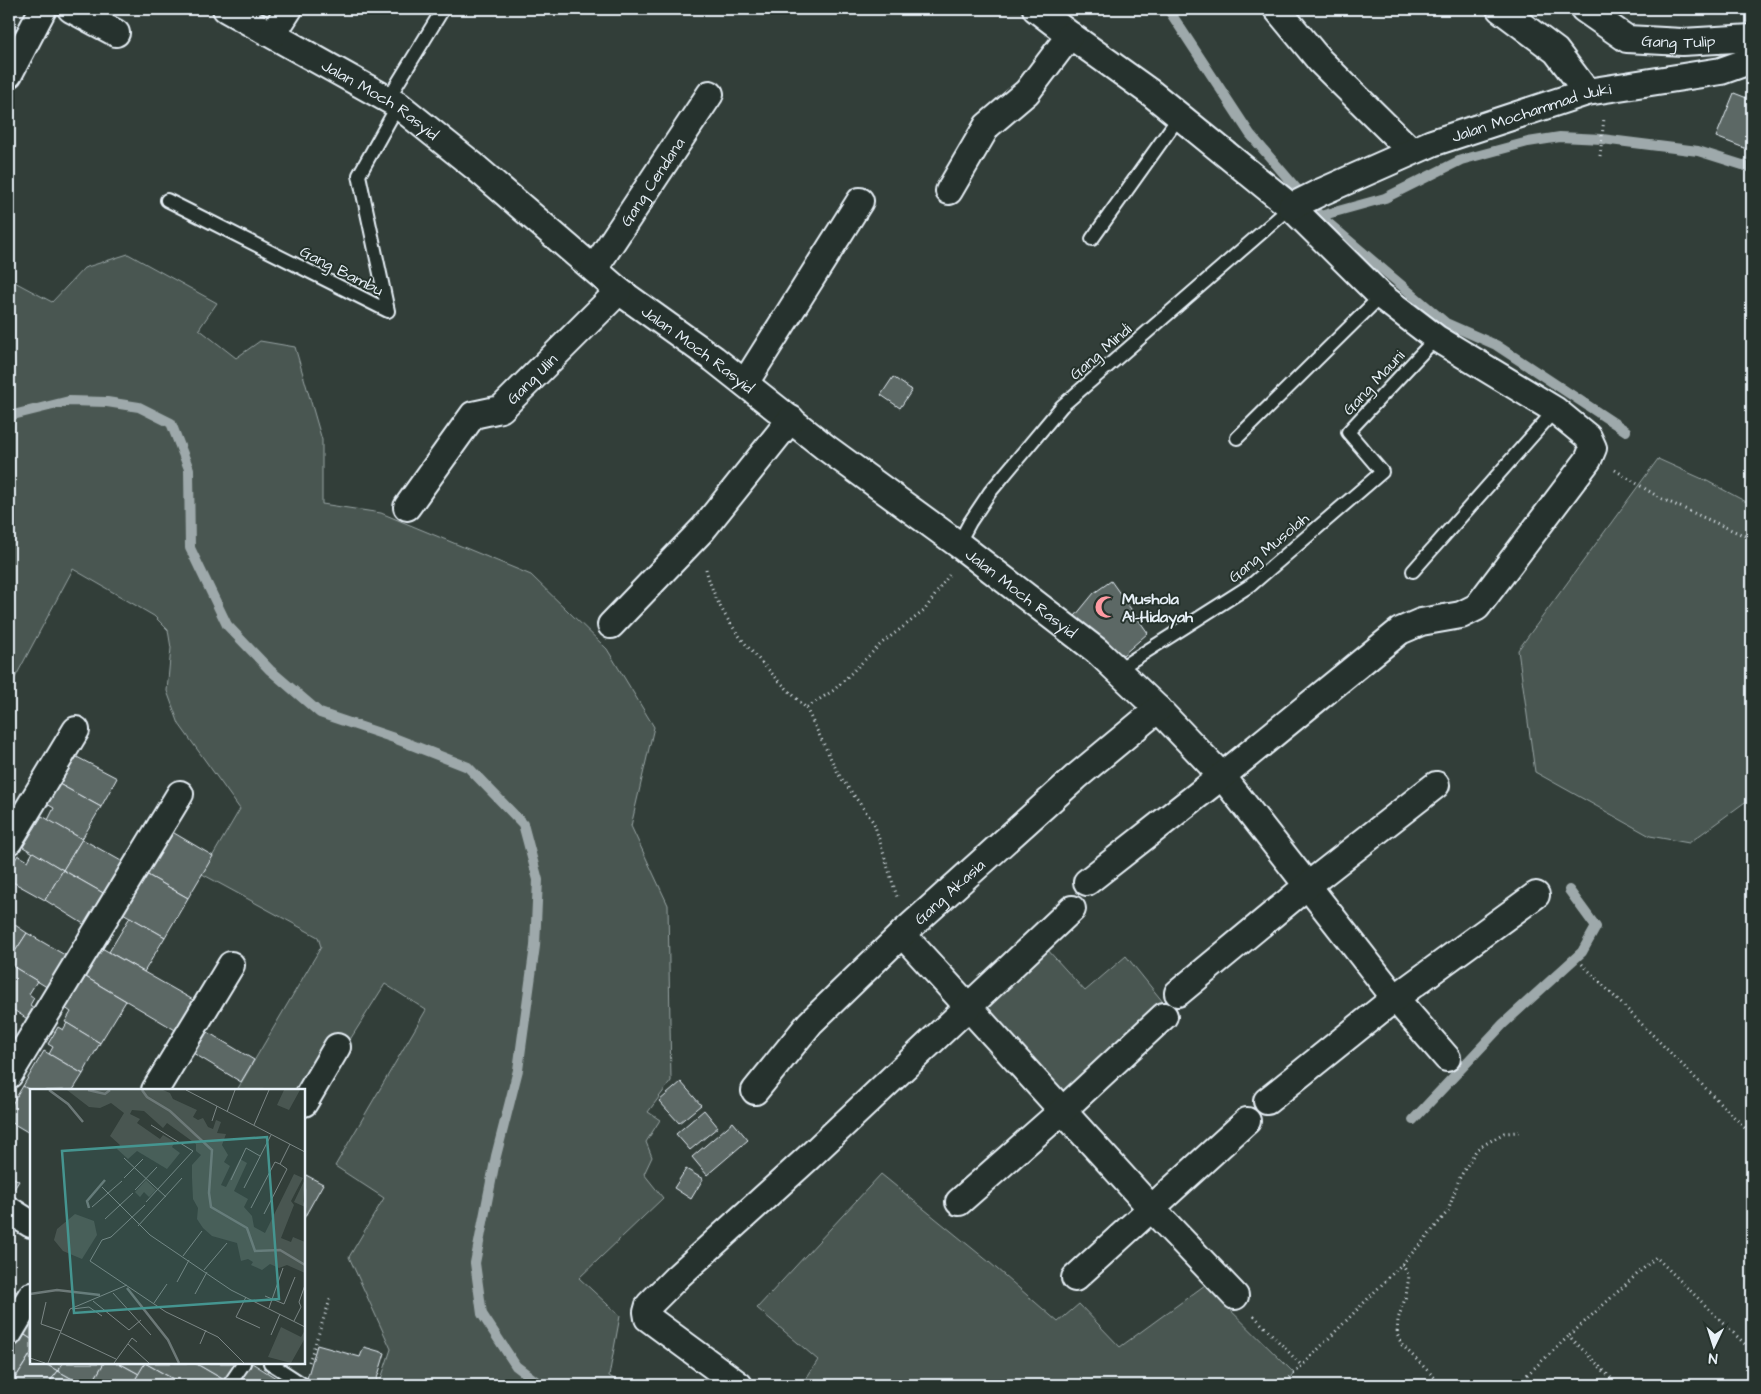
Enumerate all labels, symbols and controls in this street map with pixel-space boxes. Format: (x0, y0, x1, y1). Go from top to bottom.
street label: Gang Tulip (1641, 30, 1716, 55)
street label: Jalan Moch Rasyid (317, 55, 443, 145)
street label: Jalan Mochammad Juki (1449, 78, 1613, 148)
street label: Gang Cendana (615, 133, 690, 231)
street label: Gang Bambu (296, 240, 387, 302)
street label: Jalan Moch Rasyid (637, 301, 759, 399)
street label: Gang Mindi (1065, 318, 1138, 386)
street label: Gang Mauni (1338, 345, 1411, 421)
street label: Gang Ulin (502, 349, 563, 410)
street label: Gang Musolah (1224, 508, 1314, 589)
street label: Jalan Moch Rasyid (961, 544, 1081, 644)
place label: Mushola Al-Hidayah (1122, 588, 1194, 629)
mosque icon: Mushola Al-Hidayah (1093, 594, 1119, 620)
street label: Gang Akasia (910, 854, 990, 930)
inset map (30, 1089, 305, 1364)
north arrow (1688, 1322, 1738, 1372)
text: N (1708, 1348, 1718, 1368)

